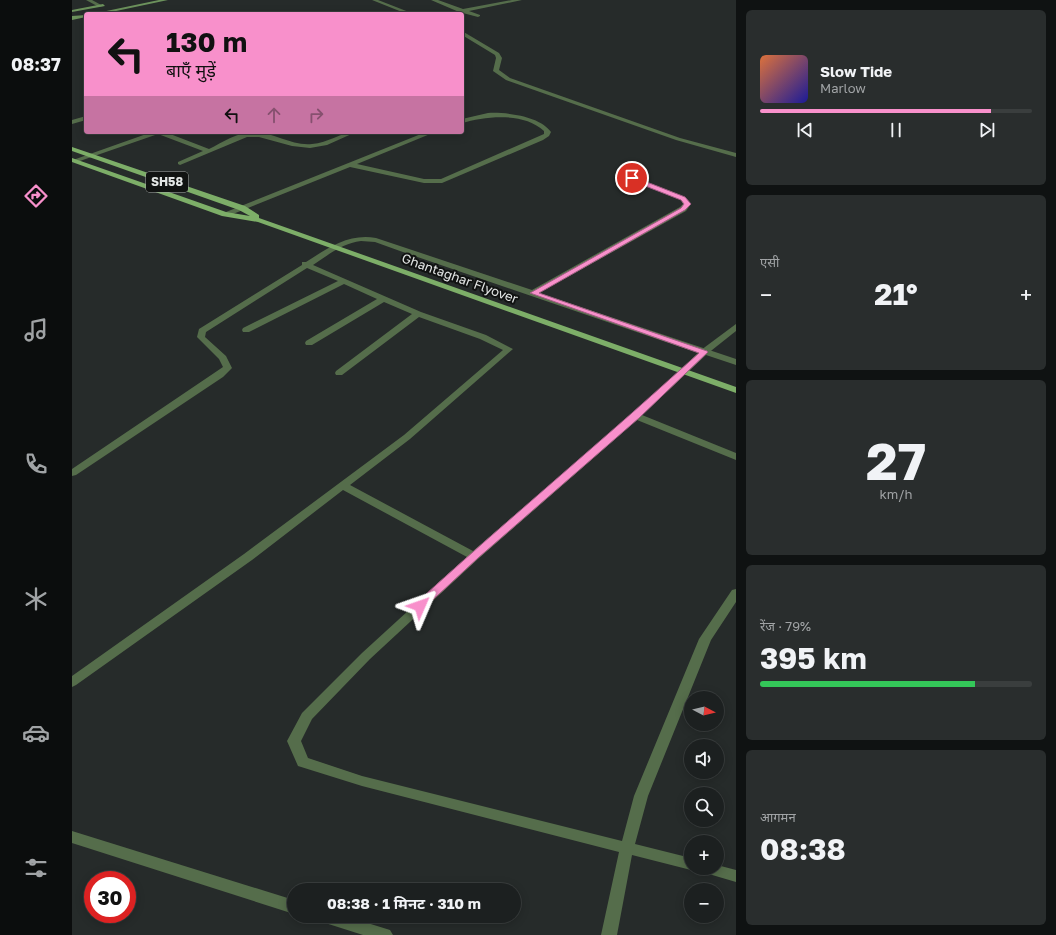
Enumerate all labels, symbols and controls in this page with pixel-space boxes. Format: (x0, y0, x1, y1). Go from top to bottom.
text: 130 m (166, 25, 247, 58)
icon: left (100, 28, 152, 80)
text: 08:37 (11, 53, 61, 75)
text: बाएँ मुड़ें (166, 59, 216, 81)
text: Slow Tide (820, 62, 892, 80)
text: Marlow (820, 80, 866, 96)
icon: left (221, 104, 243, 126)
icon: ahead (263, 104, 285, 126)
icon: right (305, 104, 327, 126)
icon: previous (794, 119, 816, 141)
icon: pause (885, 119, 907, 141)
icon: next (976, 119, 998, 141)
pin (615, 161, 649, 195)
icon: arrive (621, 167, 643, 189)
road number: SH58 (146, 172, 188, 192)
icon: directions (22, 182, 50, 210)
street label: Ghantaghar Flyover (400, 250, 520, 306)
text: एसी (760, 254, 779, 270)
text: 21° (874, 276, 918, 312)
text: − (760, 281, 772, 308)
text: + (1020, 281, 1032, 308)
icon: music (22, 316, 50, 344)
text: 27 (866, 429, 926, 491)
icon: phone (22, 450, 50, 478)
text: km/h (879, 486, 913, 502)
icon: climate (22, 585, 50, 613)
position arrow (399, 585, 441, 627)
text: रेंज · 79% (760, 618, 811, 634)
text: 395 km (760, 640, 867, 676)
north arrow (684, 691, 724, 731)
map controls (684, 691, 724, 923)
icon: car (22, 719, 50, 747)
button: sound (684, 739, 724, 779)
button: search (684, 787, 724, 827)
text: आगमन (760, 809, 796, 825)
text: 08:38 (760, 831, 846, 867)
button: + (684, 835, 724, 875)
icon: filters (22, 854, 50, 882)
speed limit sign: 30 (84, 871, 136, 923)
button: − (684, 883, 724, 923)
text: 08:38 · 1 मिनट · 310 m (327, 894, 481, 912)

